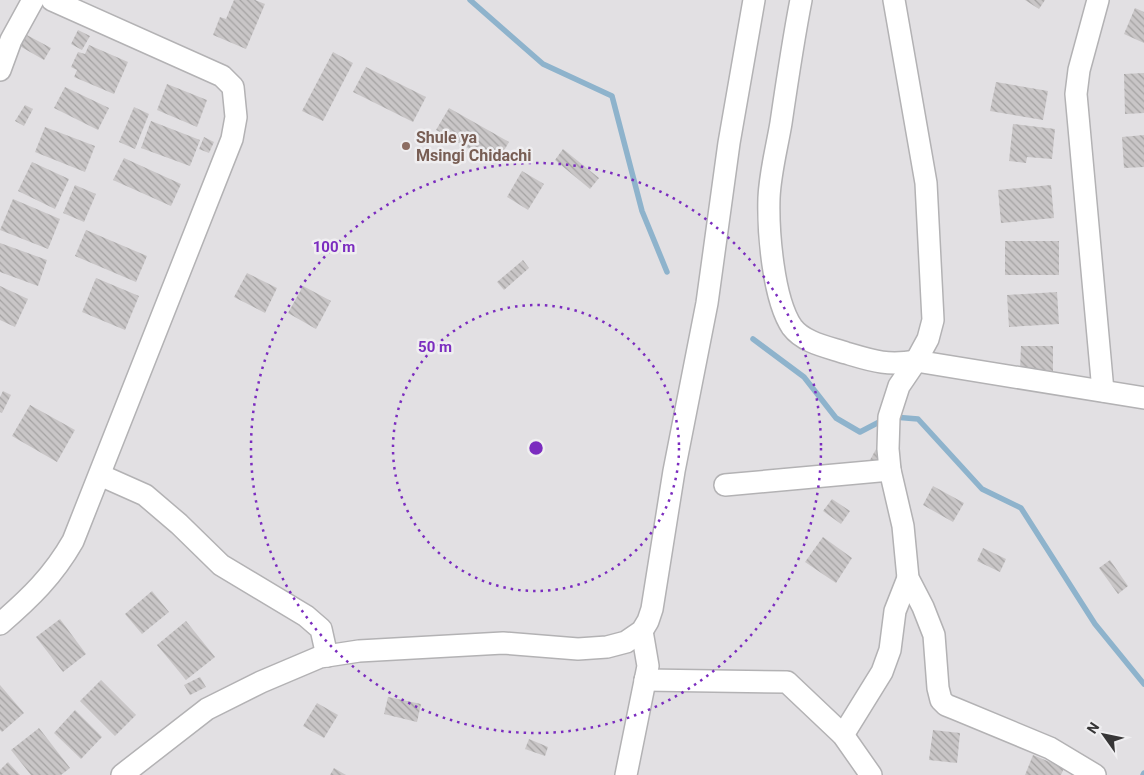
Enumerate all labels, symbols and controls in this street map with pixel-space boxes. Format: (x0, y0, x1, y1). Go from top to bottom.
place label: Shule ya Msingi Chidachi (416, 128, 532, 165)
marker: Shule ya Msingi Chidachi (400, 140, 412, 152)
text: 100 m (313, 238, 355, 256)
text: 50 m (418, 338, 452, 356)
centre of rings (527, 439, 545, 457)
north arrow (1079, 710, 1129, 760)
text: N (1084, 719, 1103, 736)

